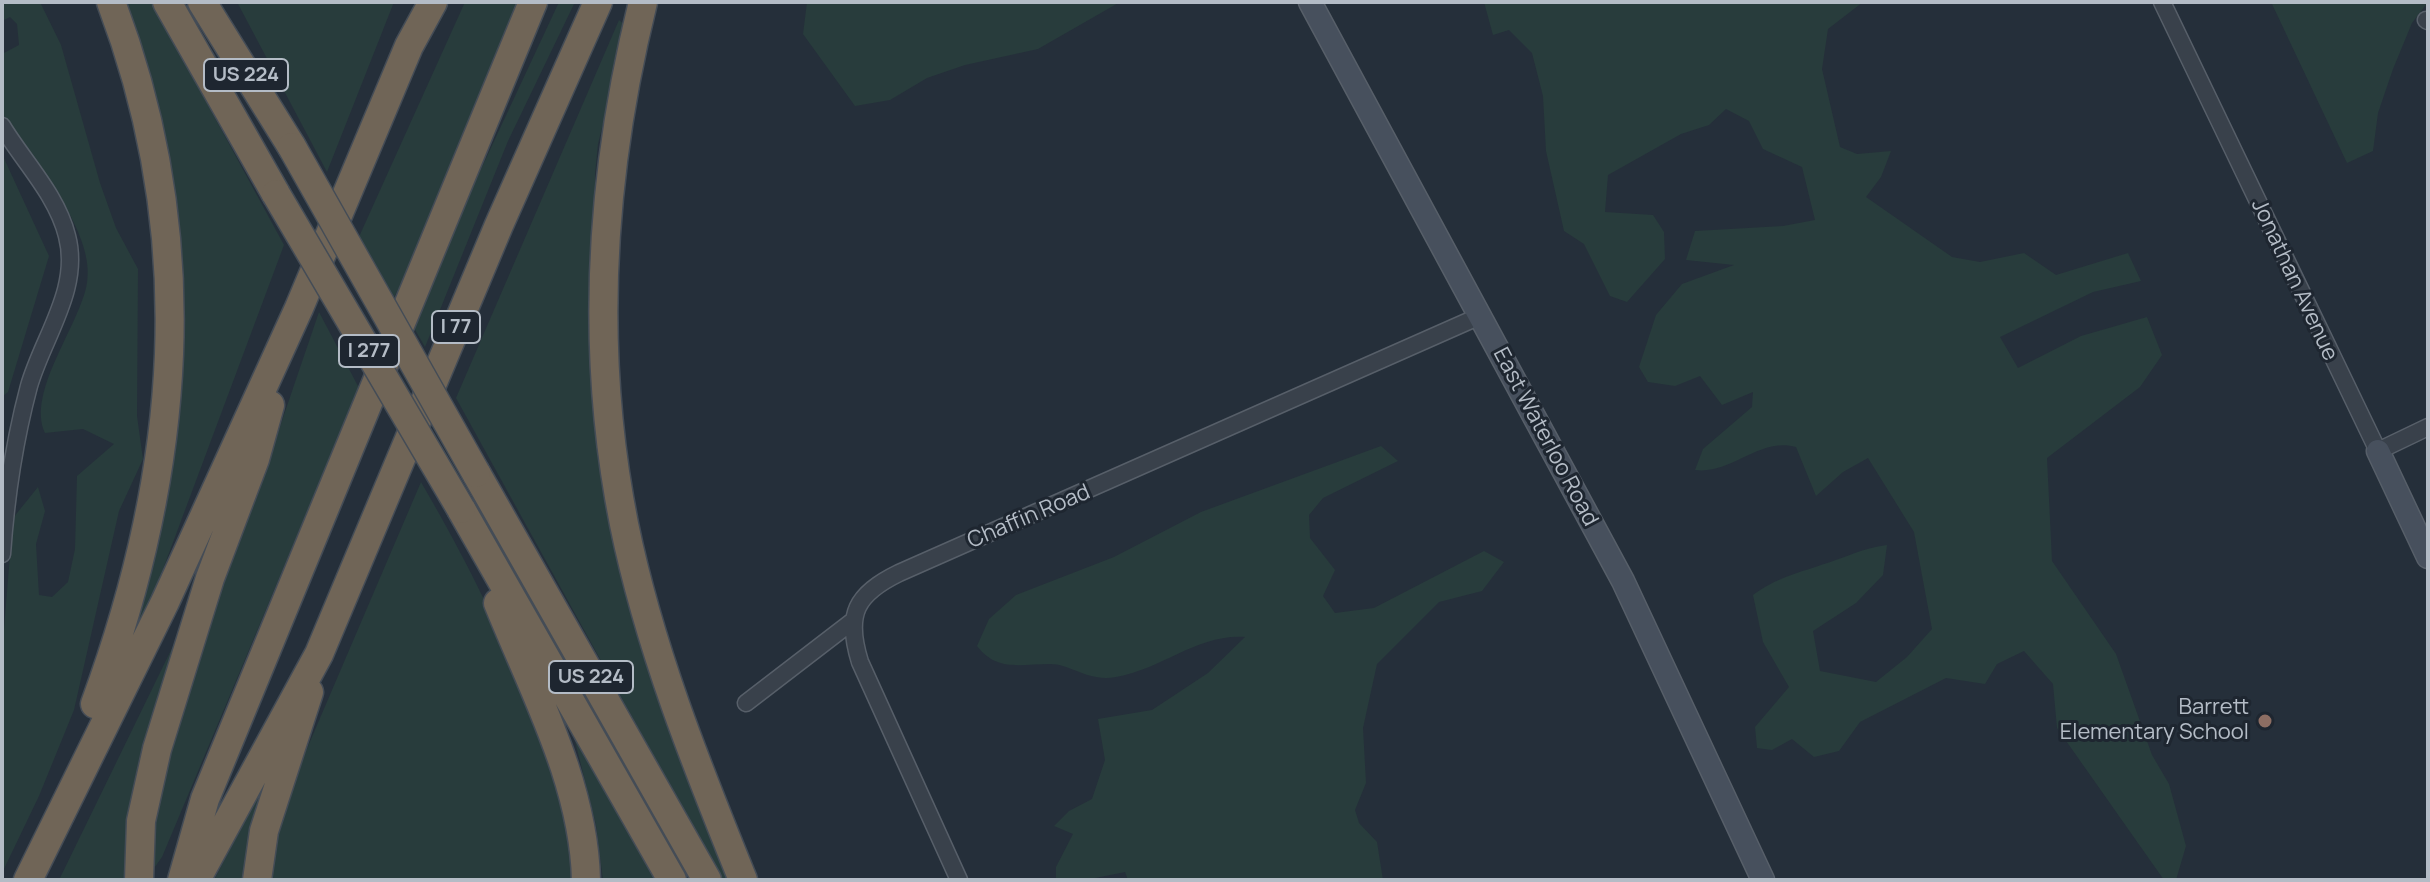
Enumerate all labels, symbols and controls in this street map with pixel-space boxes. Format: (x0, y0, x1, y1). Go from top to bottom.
road number: US 224 (204, 59, 288, 91)
street label: Jonathan Avenue (2245, 195, 2343, 365)
road number: I 77 (432, 311, 480, 343)
road number: I 277 (339, 335, 399, 367)
street label: East Waterloo Road (1487, 343, 1603, 531)
street label: Chaffin Road (964, 479, 1094, 555)
road number: US 224 (549, 661, 633, 693)
place label: Barrett Elementary School (2060, 695, 2249, 746)
marker: Barrett Elementary School (2256, 712, 2274, 730)

